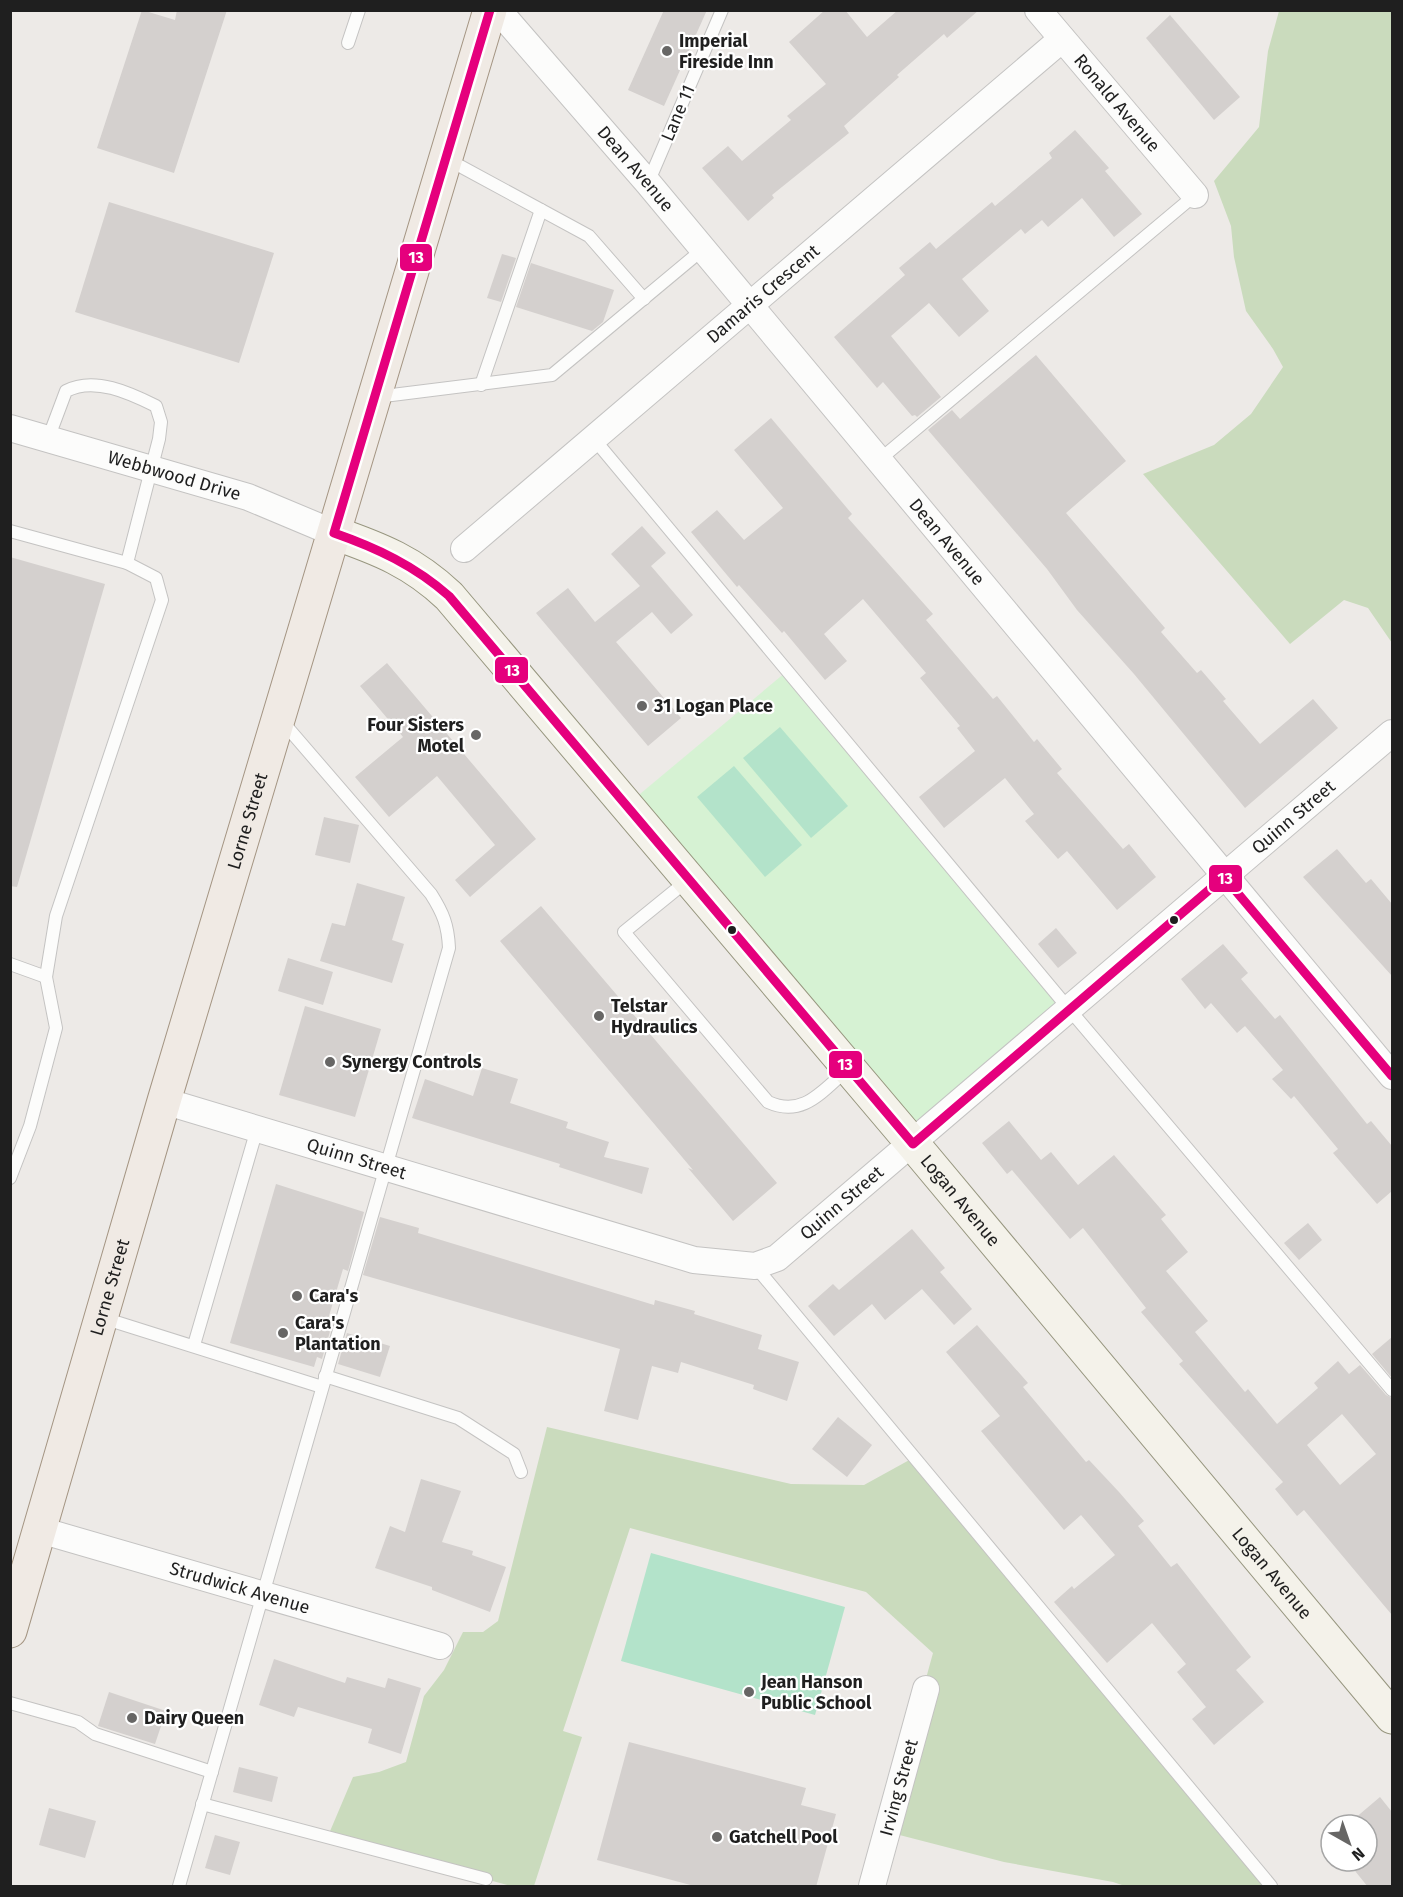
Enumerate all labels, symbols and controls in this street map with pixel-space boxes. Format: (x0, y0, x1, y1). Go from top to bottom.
place label: Imperial Fireside Inn (679, 30, 774, 73)
marker: Imperial Fireside Inn (660, 44, 674, 58)
street label: Ronald Avenue (1069, 49, 1165, 157)
street label: Lane 11 (656, 82, 700, 144)
street label: Dean Avenue (592, 121, 678, 216)
street label: Damaris Crescent (702, 239, 824, 348)
line badge: 13 (399, 243, 433, 272)
text: 13 (408, 248, 424, 267)
street label: Webbwood Drive (105, 446, 243, 505)
street label: Dean Avenue (905, 494, 989, 590)
line badge: 13 (494, 656, 529, 684)
text: 13 (504, 661, 520, 680)
place label: 31 Logan Place (653, 695, 773, 717)
marker: 31 Logan Place (635, 699, 649, 713)
place label: Four Sisters Motel (367, 714, 465, 757)
marker: Four Sisters Motel (469, 728, 483, 742)
street label: Lorne Street (223, 770, 273, 872)
street label: Quinn Street (1247, 775, 1340, 859)
line badge: 13 (1208, 864, 1243, 893)
text: 13 (1217, 869, 1233, 888)
unlabelled marker (1168, 914, 1180, 926)
unlabelled marker (726, 924, 738, 936)
place label: Telstar Hydraulics (611, 995, 698, 1038)
marker: Telstar Hydraulics (592, 1009, 606, 1023)
line badge: 13 (828, 1050, 863, 1079)
place label: Synergy Controls (342, 1051, 482, 1073)
marker: Synergy Controls (323, 1055, 337, 1069)
text: 13 (837, 1055, 853, 1074)
street label: Quinn Street (304, 1133, 409, 1184)
street label: Logan Avenue (916, 1150, 1005, 1251)
street label: Quinn Street (795, 1161, 888, 1245)
street label: Lorne Street (85, 1236, 135, 1338)
place label: Cara's (309, 1285, 358, 1307)
marker: Cara's (290, 1289, 304, 1303)
place label: Cara's Plantation (295, 1312, 381, 1355)
marker: Cara's Plantation (276, 1326, 290, 1340)
street label: Logan Avenue (1227, 1523, 1317, 1624)
street label: Strudwick Avenue (167, 1557, 312, 1619)
place label: Jean Hanson Public School (760, 1671, 872, 1714)
marker: Jean Hanson Public School (742, 1685, 756, 1699)
place label: Dairy Queen (144, 1707, 244, 1729)
marker: Dairy Queen (125, 1711, 139, 1725)
street label: Irving Street (875, 1736, 923, 1839)
north arrow (1319, 1813, 1379, 1873)
place label: Gatchell Pool (729, 1826, 838, 1848)
marker: Gatchell Pool (710, 1830, 724, 1844)
text: N (1348, 1843, 1368, 1865)

